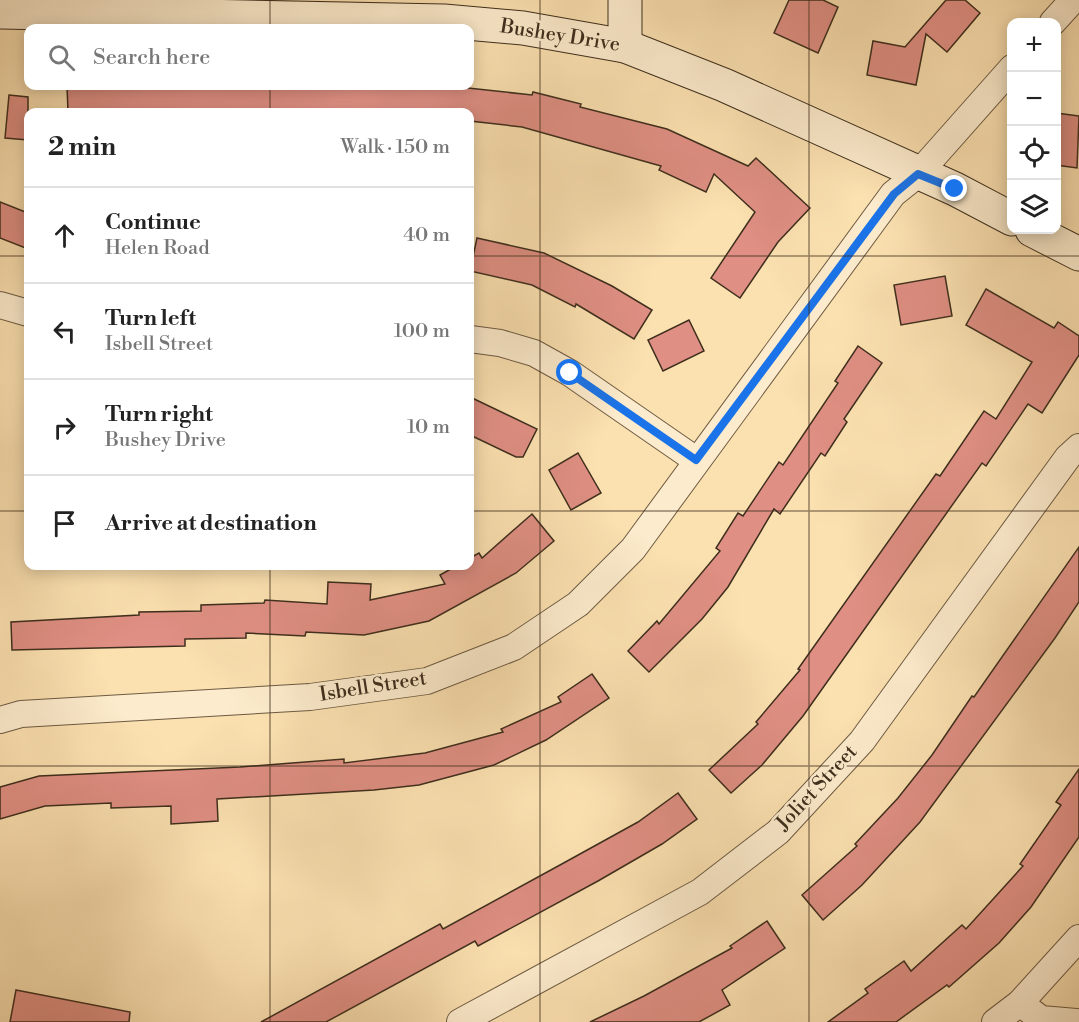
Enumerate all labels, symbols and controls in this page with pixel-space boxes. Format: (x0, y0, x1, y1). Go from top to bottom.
street label: Bushey Drive (497, 14, 622, 58)
map controls (1007, 18, 1061, 234)
button: + (1007, 18, 1061, 72)
search box (24, 24, 474, 90)
icon: search (45, 41, 78, 74)
text: Search here (93, 44, 210, 71)
button: − (1007, 72, 1061, 126)
button: locate (1007, 126, 1061, 180)
text: 2 min (48, 131, 116, 163)
text: Walk · 150 m (341, 135, 450, 160)
route end (941, 175, 967, 201)
button: layers (1007, 180, 1061, 234)
text: Continue (105, 209, 201, 236)
icon: ahead (48, 219, 81, 252)
text: 40 m (403, 223, 450, 248)
text: Helen Road (105, 236, 210, 261)
text: Turn left (105, 305, 196, 332)
icon: left (48, 315, 81, 348)
text: 100 m (394, 319, 450, 344)
text: Isbell Street (105, 332, 213, 357)
route start (556, 359, 582, 385)
text: Turn right (105, 401, 213, 428)
icon: right (48, 411, 81, 444)
text: 10 m (407, 415, 450, 440)
text: Bushey Drive (105, 428, 226, 453)
icon: arrive (48, 507, 81, 540)
text: Arrive at destination (105, 510, 317, 537)
street label: Isbell Street (318, 666, 428, 708)
street label: Joliet Street (770, 740, 863, 837)

